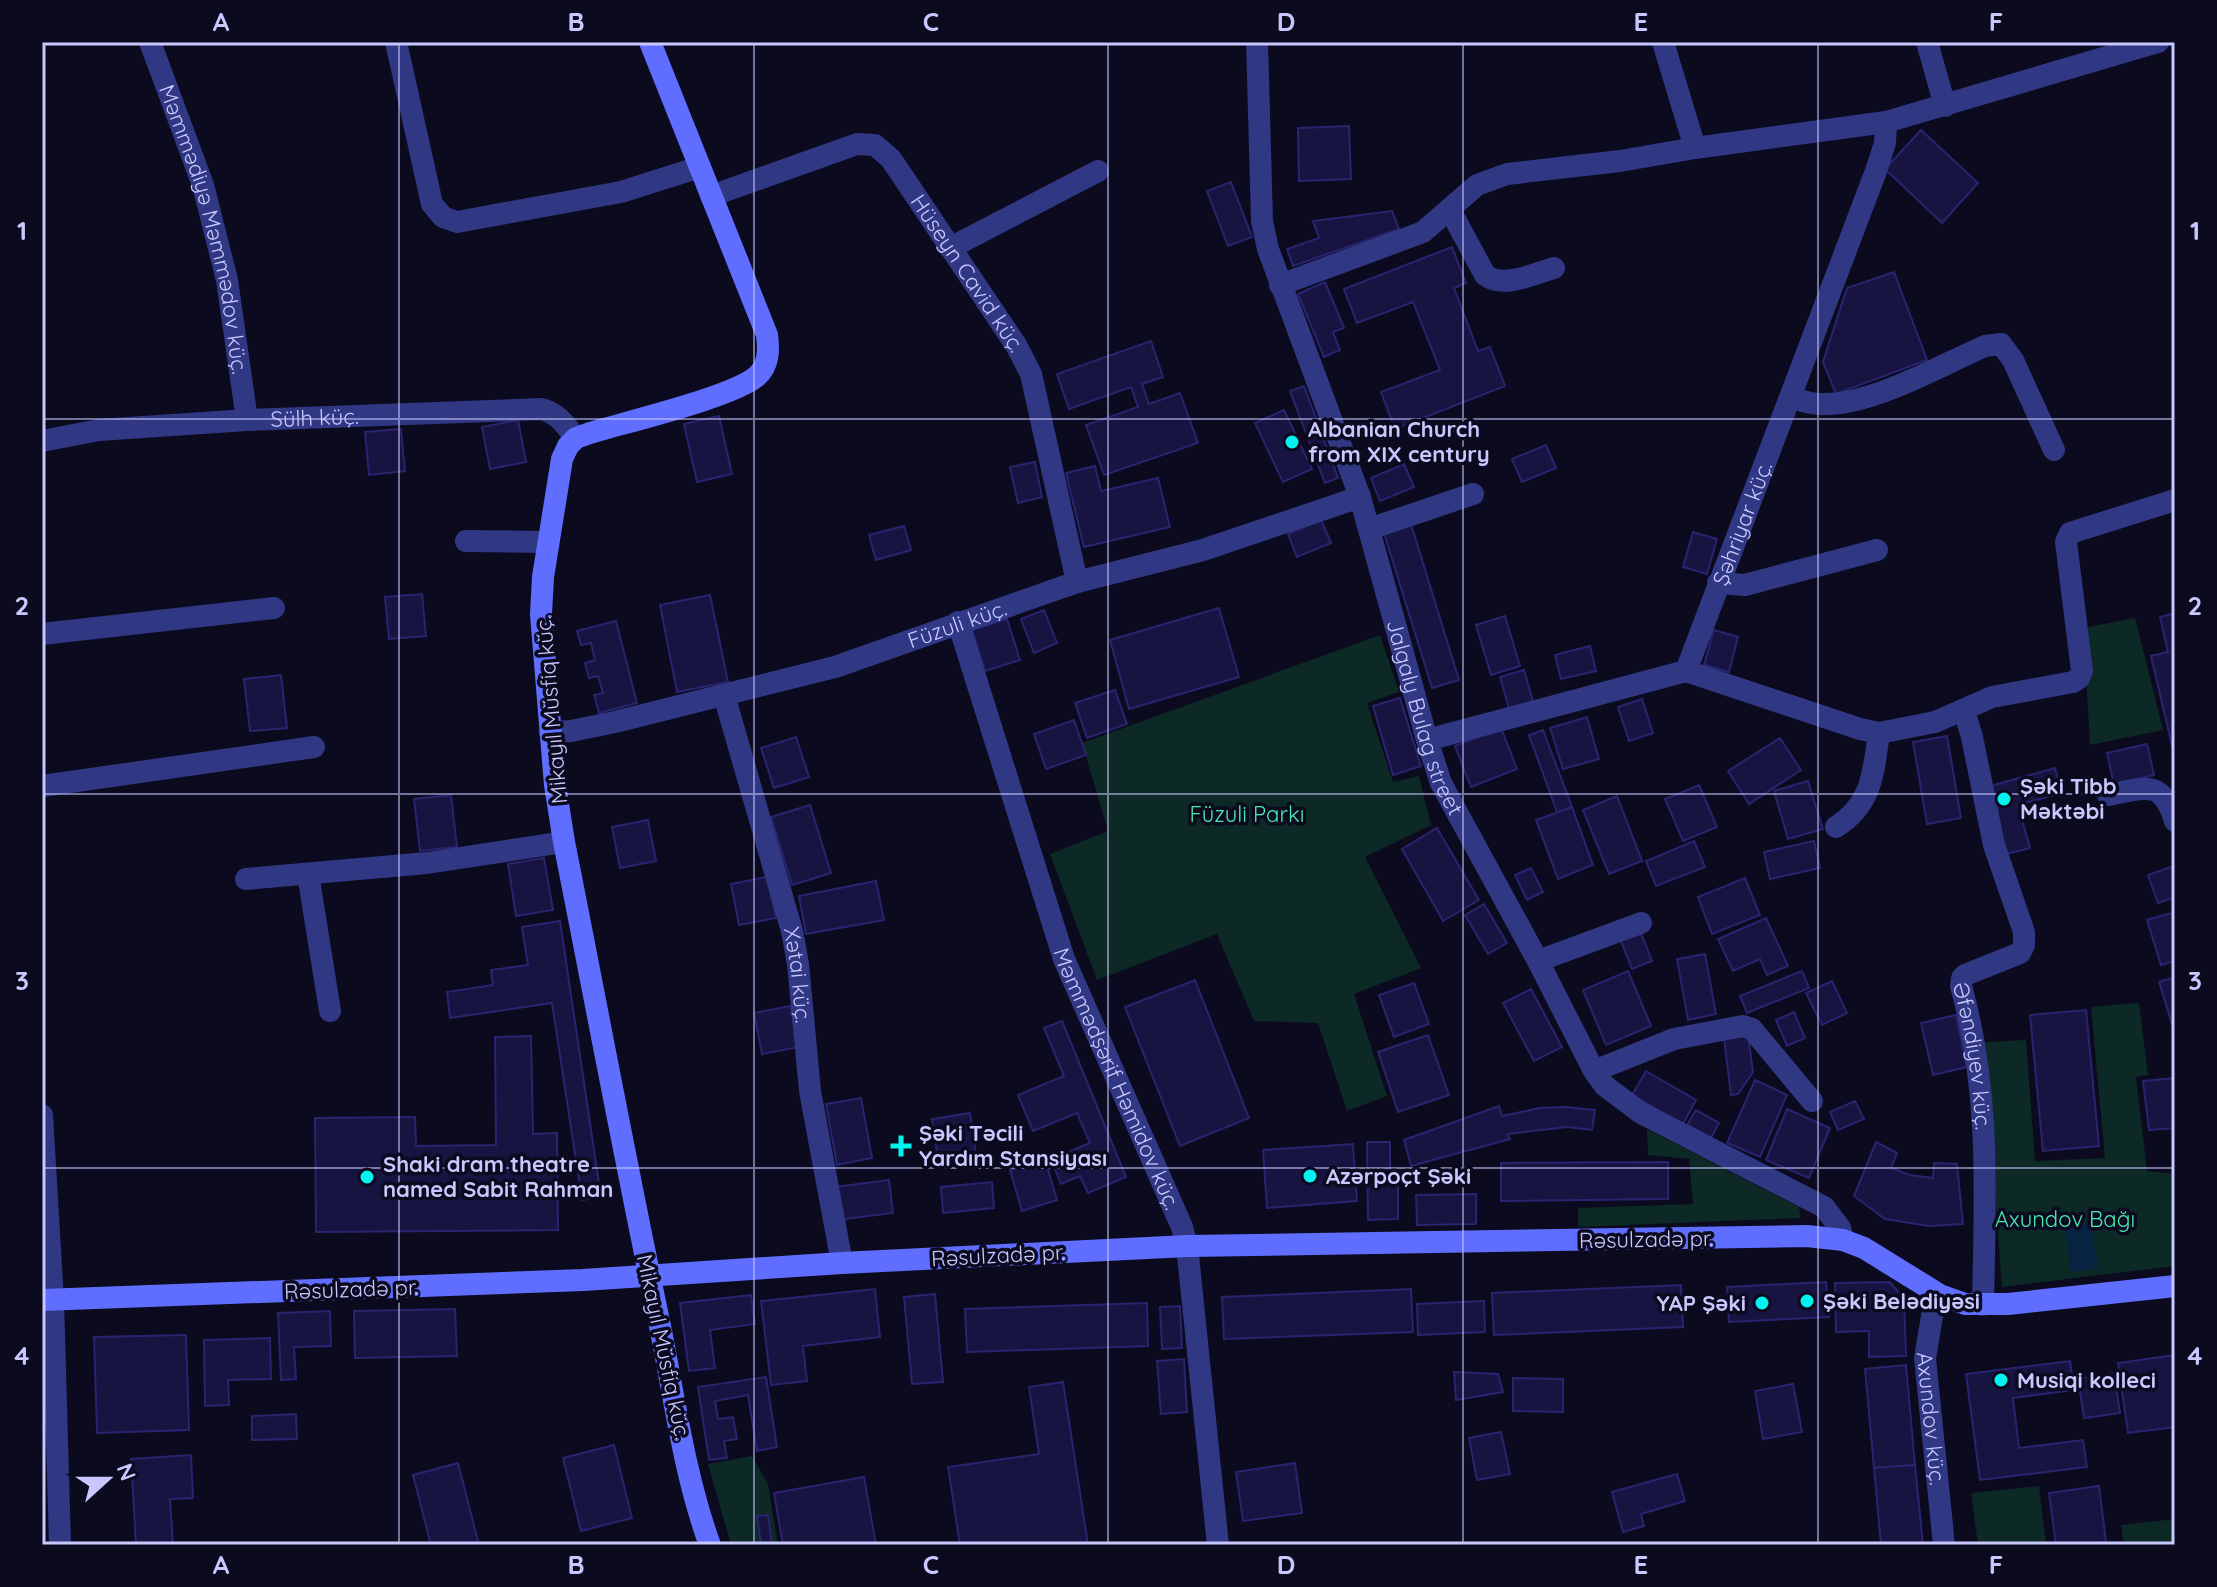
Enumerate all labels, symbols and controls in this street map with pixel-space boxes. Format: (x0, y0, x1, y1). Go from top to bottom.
text: A (213, 5, 230, 38)
text: B (567, 5, 585, 38)
text: C (923, 5, 939, 38)
text: D (1277, 5, 1295, 38)
text: E (1634, 5, 1648, 38)
text: F (1989, 5, 2003, 38)
street label: Məmmədiyə Məmmədov küç. (153, 81, 254, 376)
street label: Hüseyn Cavid küç. (905, 189, 1031, 357)
text: 1 (17, 214, 27, 247)
text: 1 (2190, 214, 2200, 247)
street label: Sülh küç. (270, 402, 359, 433)
place label: Albanian Church from XIX century (1308, 415, 1490, 468)
marker: Albanian Church from XIX century (1283, 433, 1301, 451)
street label: Şəhriyar küç. (1706, 457, 1778, 589)
text: 2 (15, 589, 29, 622)
text: 2 (2188, 589, 2202, 622)
street label: Füzuli küç. (904, 594, 1010, 654)
street label: Mikayıl Müsfiq küç. (529, 615, 573, 805)
street label: Jalgaly Bulag street (1380, 616, 1470, 820)
place label: Şəki Tibb Məktəbi (2020, 772, 2117, 825)
marker: Şəki Tibb Məktəbi (1995, 790, 2013, 808)
park label: Füzuli Parkı (1190, 800, 1304, 828)
street label: Xətai küç. (777, 924, 818, 1024)
street label: Məmmədşərif Həmidov küç. (1047, 944, 1187, 1214)
text: 3 (15, 964, 29, 997)
text: 3 (2188, 964, 2202, 997)
street label: Əfəndiyev küç. (1947, 979, 1997, 1131)
place label: Şəki Təcili Yardım Stansiyası (919, 1119, 1107, 1172)
marker: Şəki Təcili Yardım Stansiyası (890, 1135, 912, 1157)
place label: Shaki dram theatre named Sabit Rahman (383, 1150, 613, 1203)
place label: Azərpoçt Şəki (1326, 1162, 1471, 1190)
marker: Azərpoçt Şəki (1301, 1167, 1319, 1185)
marker: Shaki dram theatre named Sabit Rahman (358, 1168, 376, 1186)
park label: Axundov Bağı (1995, 1205, 2135, 1233)
street label: Rəsulzadə pr. (1579, 1224, 1713, 1254)
street label: Rəsulzadə pr. (930, 1238, 1066, 1272)
street label: Mikayıl Müsfiq küç. (631, 1252, 697, 1442)
street label: Rəsulzadə pr. (283, 1273, 419, 1305)
place label: Şəki Belədiyəsi (1823, 1287, 1980, 1315)
place label: YAP Şəki (1657, 1289, 1746, 1317)
marker: Şəki Belədiyəsi (1798, 1292, 1816, 1310)
marker: YAP Şəki (1753, 1294, 1771, 1312)
text: 4 (14, 1339, 30, 1372)
text: 4 (2187, 1339, 2203, 1372)
street label: Axundov küç. (1910, 1350, 1952, 1486)
place label: Musiqi kolleci (2017, 1366, 2156, 1394)
marker: Musiqi kolleci (1992, 1371, 2010, 1389)
north arrow (68, 1439, 148, 1519)
text: N (111, 1459, 143, 1484)
text: A (213, 1548, 230, 1581)
text: B (567, 1548, 585, 1581)
text: C (923, 1548, 939, 1581)
text: D (1277, 1548, 1295, 1581)
text: E (1634, 1548, 1648, 1581)
text: F (1989, 1548, 2003, 1581)

